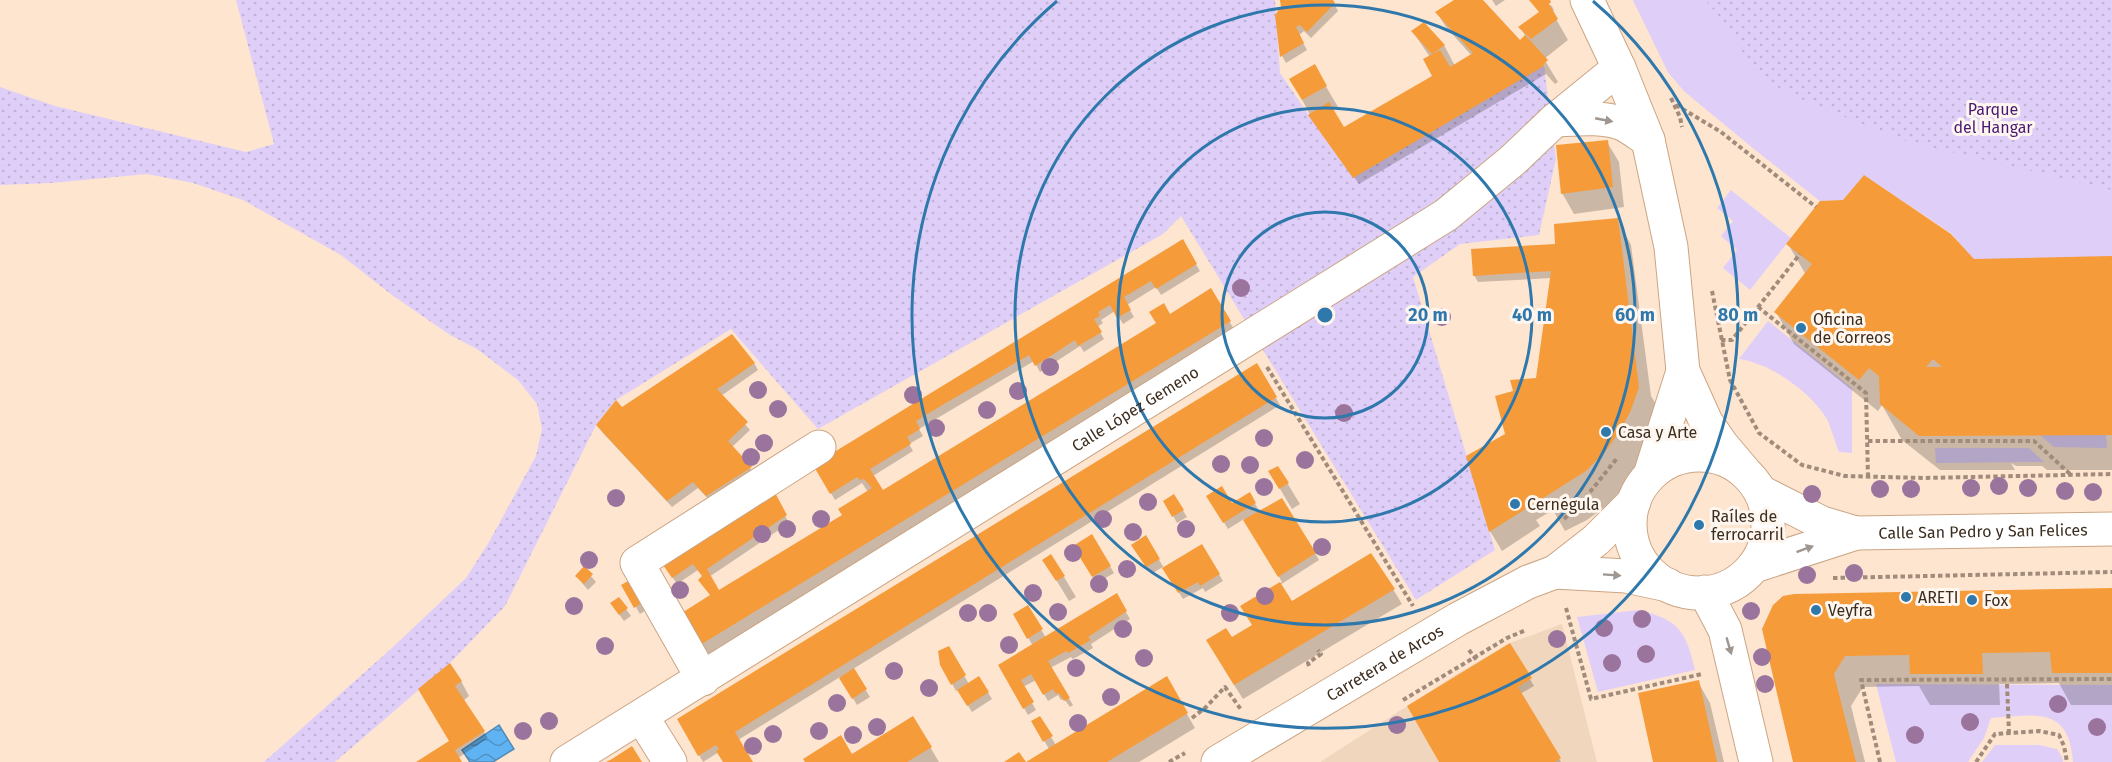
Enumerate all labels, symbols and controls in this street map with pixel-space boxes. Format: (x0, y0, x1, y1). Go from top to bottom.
park label: Parque del Hangar (1953, 100, 2033, 137)
one-way arrow (1594, 116, 1613, 125)
text: 20 m (1408, 304, 1448, 326)
text: 40 m (1512, 304, 1552, 326)
text: 60 m (1615, 304, 1655, 326)
text: 80 m (1718, 304, 1758, 326)
centre of rings (1315, 305, 1335, 325)
place label: Oficina de Correos (1813, 310, 1891, 347)
marker: Oficina de Correos (1794, 321, 1808, 335)
street label: Calle López Gemeno (1068, 362, 1202, 456)
place label: Casa y Arte (1618, 423, 1697, 442)
marker: Casa y Arte (1599, 425, 1613, 439)
place label: Cernégula (1527, 495, 1599, 514)
marker: Cernégula (1508, 497, 1522, 511)
place label: Raíles de ferrocarril (1711, 507, 1784, 544)
marker: Raíles de ferrocarril (1692, 518, 1706, 532)
street label: Calle San Pedro y San Felices (1878, 520, 2088, 543)
one-way arrow (1796, 544, 1814, 554)
one-way arrow (1602, 571, 1621, 580)
place label: ARETI (1918, 588, 1958, 607)
marker: ARETI (1899, 590, 1913, 604)
place label: Fox (1984, 591, 2008, 610)
marker: Fox (1965, 593, 1979, 607)
place label: Veyfra (1828, 601, 1873, 620)
marker: Veyfra (1809, 603, 1823, 617)
street label: Carretera de Arcos (1323, 621, 1447, 705)
one-way arrow (1725, 637, 1734, 655)

